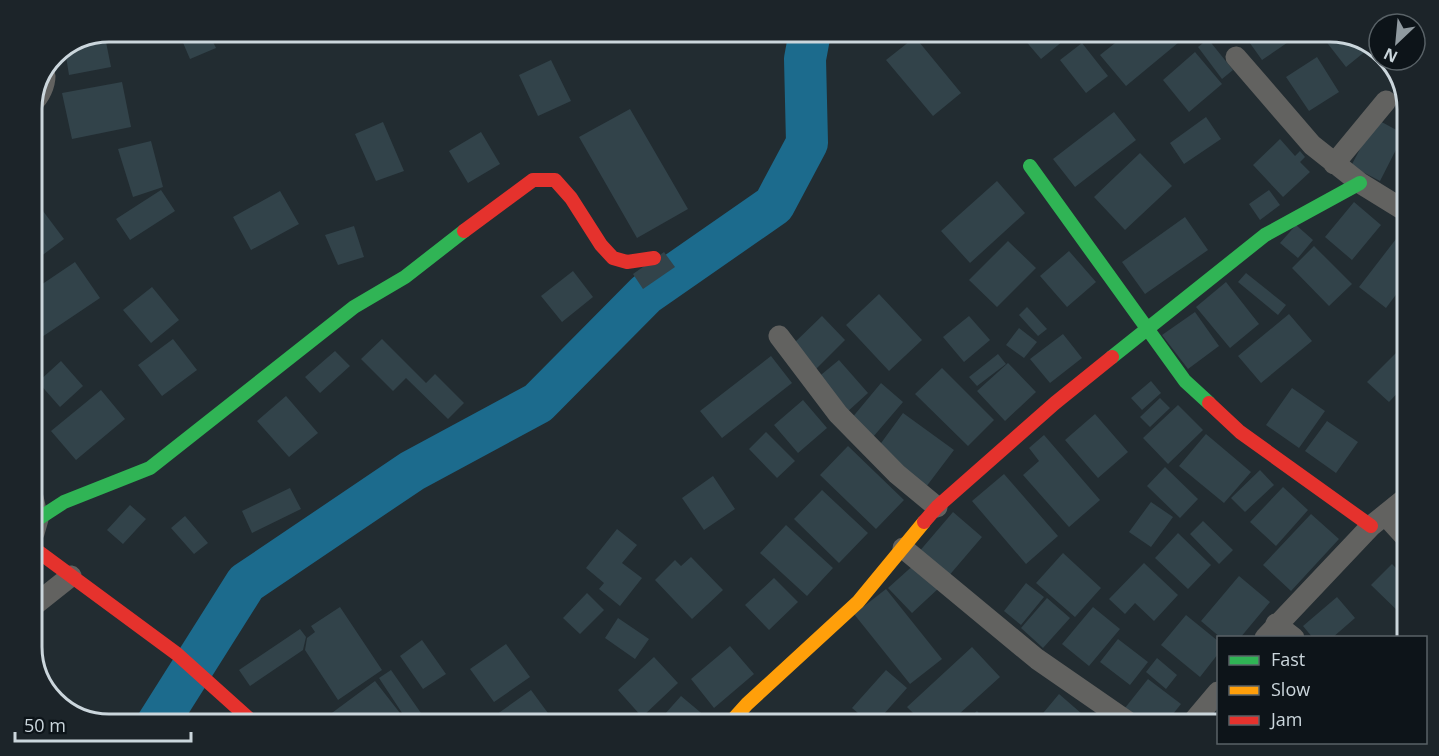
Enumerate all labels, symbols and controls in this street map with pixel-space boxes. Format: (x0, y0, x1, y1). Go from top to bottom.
north arrow (1367, 12, 1427, 72)
text: N (1380, 43, 1401, 68)
legend (1217, 636, 1427, 744)
text: Fast (1271, 647, 1305, 671)
text: Slow (1271, 677, 1310, 701)
scale bar (15, 705, 190, 743)
text: Jam (1269, 707, 1303, 731)
text: 50 m (24, 713, 66, 737)

